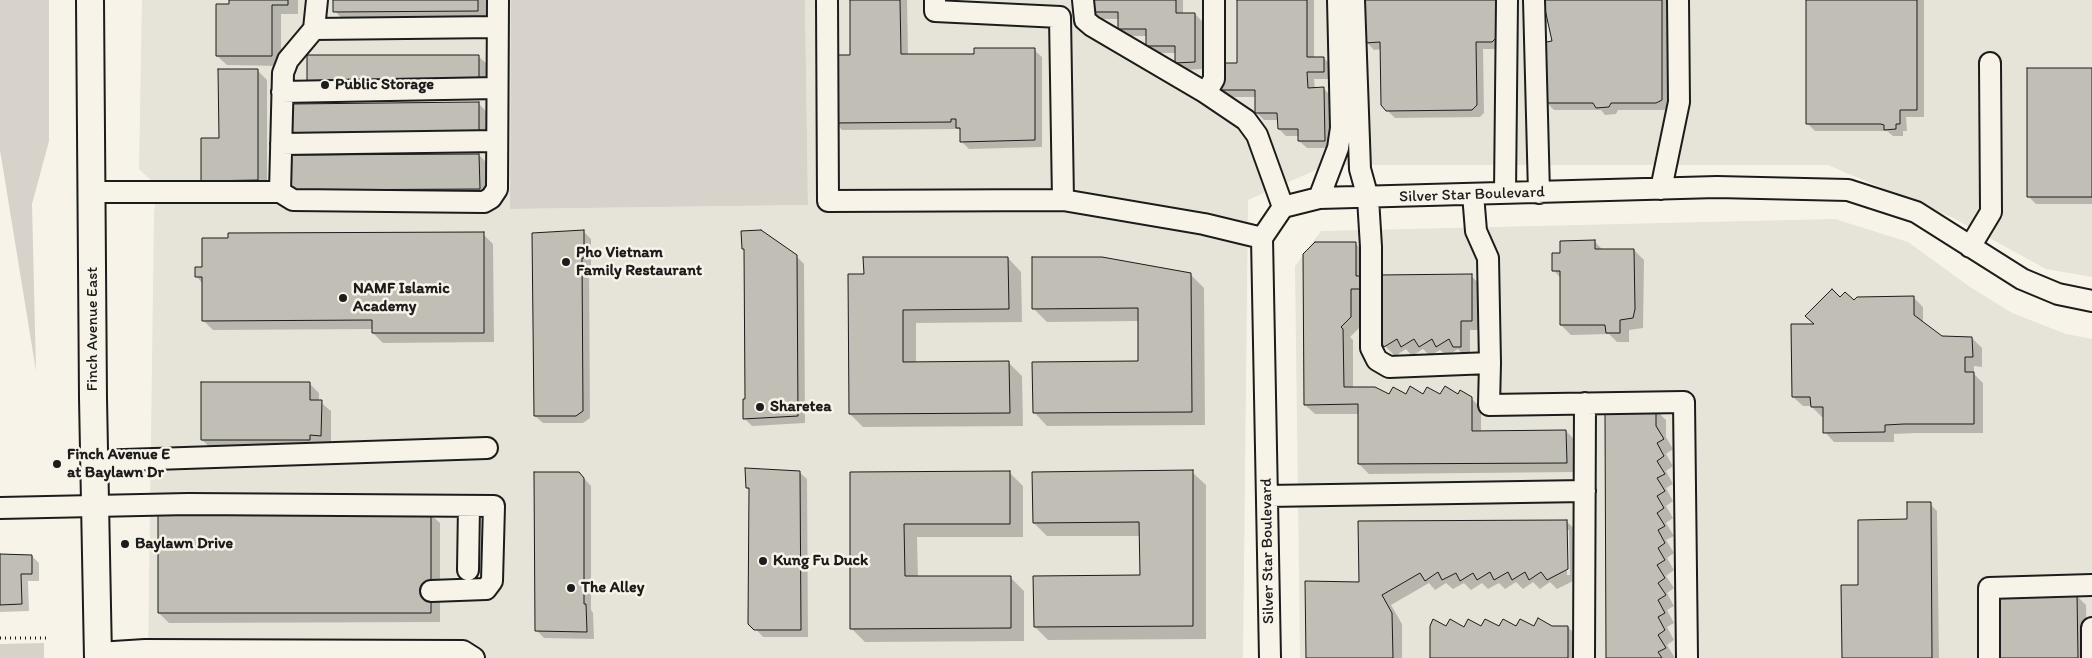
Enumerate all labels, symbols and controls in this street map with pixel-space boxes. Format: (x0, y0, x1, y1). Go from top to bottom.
place label: Public Storage (335, 75, 434, 95)
marker: Public Storage (319, 79, 331, 91)
street label: Silver Star Boulevard (1399, 183, 1545, 207)
place label: Pho Vietnam Family Restaurant (576, 243, 702, 281)
marker: Pho Vietnam Family Restaurant (560, 256, 572, 268)
street label: Finch Avenue East (83, 267, 103, 391)
place label: NAMF Islamic Academy (353, 279, 450, 317)
marker: NAMF Islamic Academy (337, 292, 349, 304)
place label: Sharetea (770, 397, 832, 417)
marker: Sharetea (754, 401, 766, 413)
place label: Finch Avenue E at Baylawn Dr (67, 445, 170, 483)
marker: Finch Avenue E at Baylawn Dr (51, 458, 63, 470)
street label: Silver Star Boulevard (1257, 478, 1279, 624)
place label: Baylawn Drive (135, 534, 233, 554)
marker: Baylawn Drive (119, 538, 131, 550)
place label: Kung Fu Duck (773, 551, 868, 571)
marker: Kung Fu Duck (757, 555, 769, 567)
place label: The Alley (581, 578, 644, 598)
marker: The Alley (565, 582, 577, 594)

